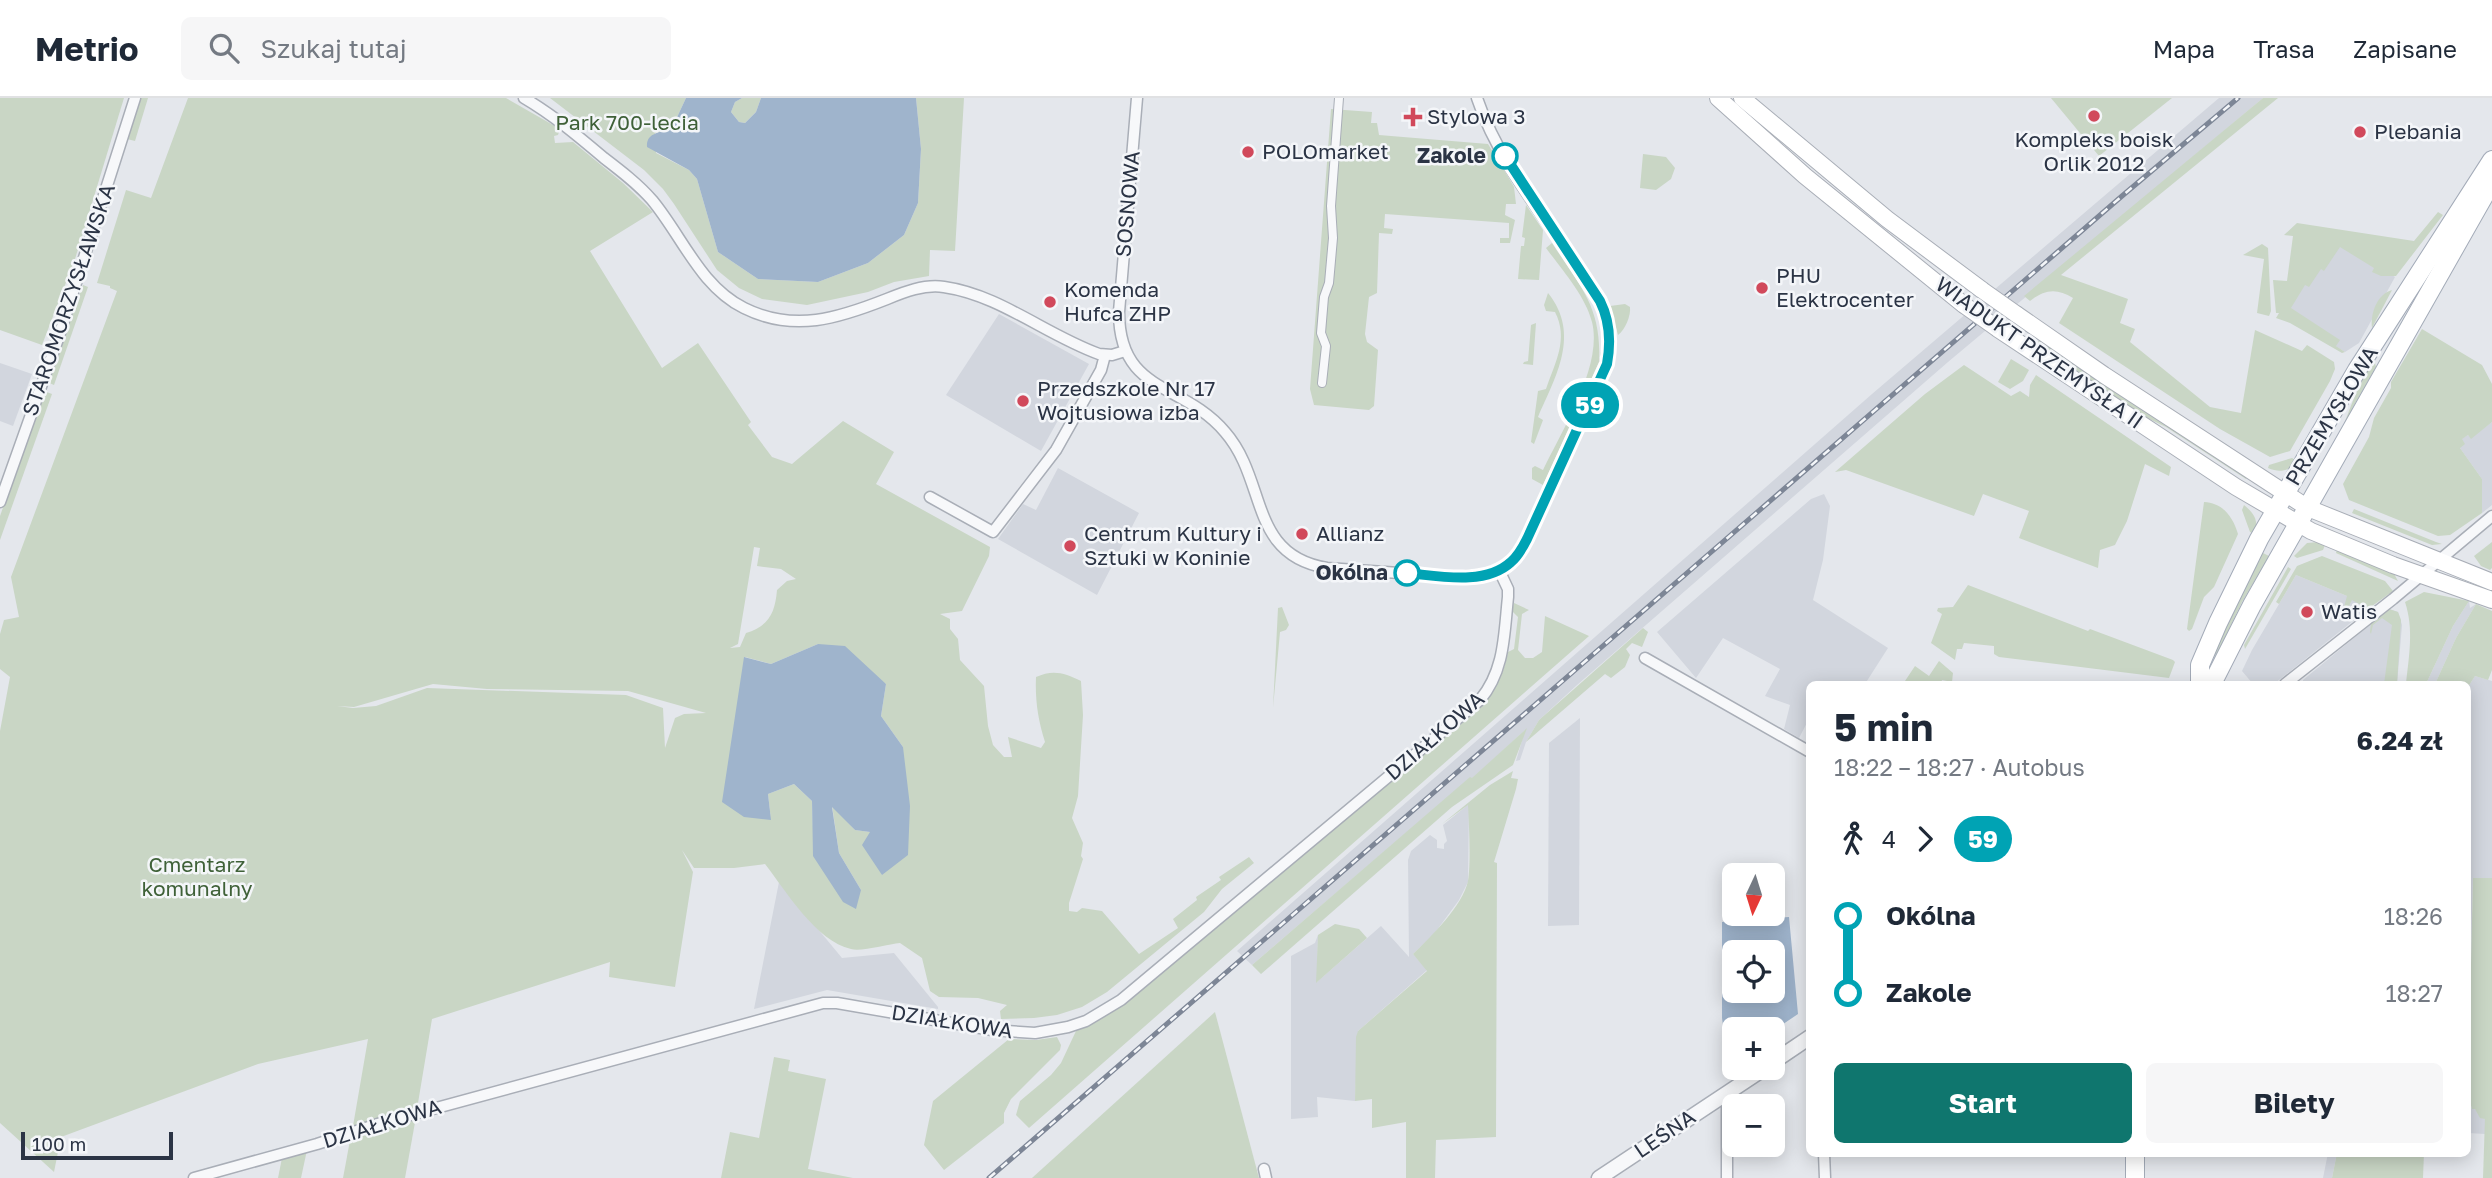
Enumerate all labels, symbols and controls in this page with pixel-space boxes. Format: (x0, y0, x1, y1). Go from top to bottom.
search box (181, 17, 671, 80)
text: Metrio (35, 29, 139, 68)
icon: search (205, 29, 243, 67)
text: Szukaj tutaj (261, 33, 407, 64)
text: Mapa (2153, 34, 2215, 63)
text: Trasa (2253, 34, 2315, 63)
text: Zapisane (2353, 34, 2457, 63)
place label: Stylowa 3 (1427, 103, 1526, 129)
marker: Kompleks boisk Orlik 2012 (2086, 108, 2102, 124)
park label: Park 700-lecia (555, 109, 699, 135)
marker: Stylowa 3 (1405, 109, 1421, 125)
place label: Plebania (2374, 118, 2462, 144)
marker: Plebania (2352, 124, 2368, 140)
place label: Kompleks boisk Orlik 2012 (2014, 126, 2174, 176)
place label: POLOmarket (1262, 138, 1389, 164)
place label: Zakole (1417, 142, 1486, 168)
marker: Zakole (1492, 143, 1518, 169)
marker: POLOmarket (1240, 144, 1256, 160)
street label: SOSNOWA (1109, 150, 1145, 258)
street label: STAROMORZYSŁAWSKA (16, 180, 120, 419)
place label: PHU Elektrocenter (1776, 262, 1914, 312)
street label: WIADUKT PRZEMYSŁA II (1931, 271, 2148, 434)
place label: Komenda Hufca ZHP (1064, 276, 1171, 326)
marker: PHU Elektrocenter (1754, 280, 1770, 296)
marker: Komenda Hufca ZHP (1042, 294, 1058, 310)
street label: PRZEMYSŁOWA (2279, 341, 2383, 490)
place label: Przedszkole Nr 17 Wojtusiowa izba (1037, 375, 1216, 425)
line badge: 59 (1558, 382, 1622, 428)
text: 59 (1575, 390, 1605, 419)
marker: Przedszkole Nr 17 Wojtusiowa izba (1015, 393, 1031, 409)
place label: Centrum Kultury i Sztuki w Koninie (1084, 520, 1262, 570)
place label: Allianz (1316, 520, 1384, 546)
marker: Allianz (1294, 526, 1310, 542)
marker: Centrum Kultury i Sztuki w Koninie (1062, 538, 1078, 554)
place label: Okólna (1316, 559, 1388, 585)
marker: Okólna (1394, 560, 1420, 586)
place label: Watis (2321, 598, 2377, 624)
marker: Watis (2299, 604, 2315, 620)
street label: DZIAŁKOWA (1380, 685, 1489, 785)
text: 5 min (1834, 704, 1933, 749)
text: 6.24 zł (2357, 725, 2443, 756)
text: 18:22 – 18:27 · Autobus (1834, 753, 2085, 781)
icon: walk (1834, 820, 1872, 858)
icon: forward (1906, 820, 1944, 858)
text: 59 (1968, 824, 1998, 853)
text: 4 (1882, 825, 1896, 853)
park label: Cmentarz komunalny (141, 851, 253, 901)
north arrow (1722, 863, 1785, 926)
map controls (1722, 863, 1785, 1157)
text: Okólna (1886, 900, 1976, 931)
text: 18:26 (2384, 902, 2443, 930)
button: locate (1722, 940, 1785, 1003)
text: Zakole (1886, 977, 1972, 1008)
text: 18:27 (2385, 979, 2443, 1007)
street label: DZIAŁKOWA (890, 999, 1015, 1043)
button: + (1722, 1017, 1785, 1080)
button: Start (1834, 1063, 2132, 1143)
button: Bilety (2146, 1063, 2443, 1143)
street label: DZIAŁKOWA (319, 1093, 444, 1153)
button: − (1722, 1094, 1785, 1157)
street label: LEŚNA (1629, 1103, 1700, 1163)
scale bar (21, 1129, 173, 1161)
text: 100 m (32, 1132, 86, 1155)

